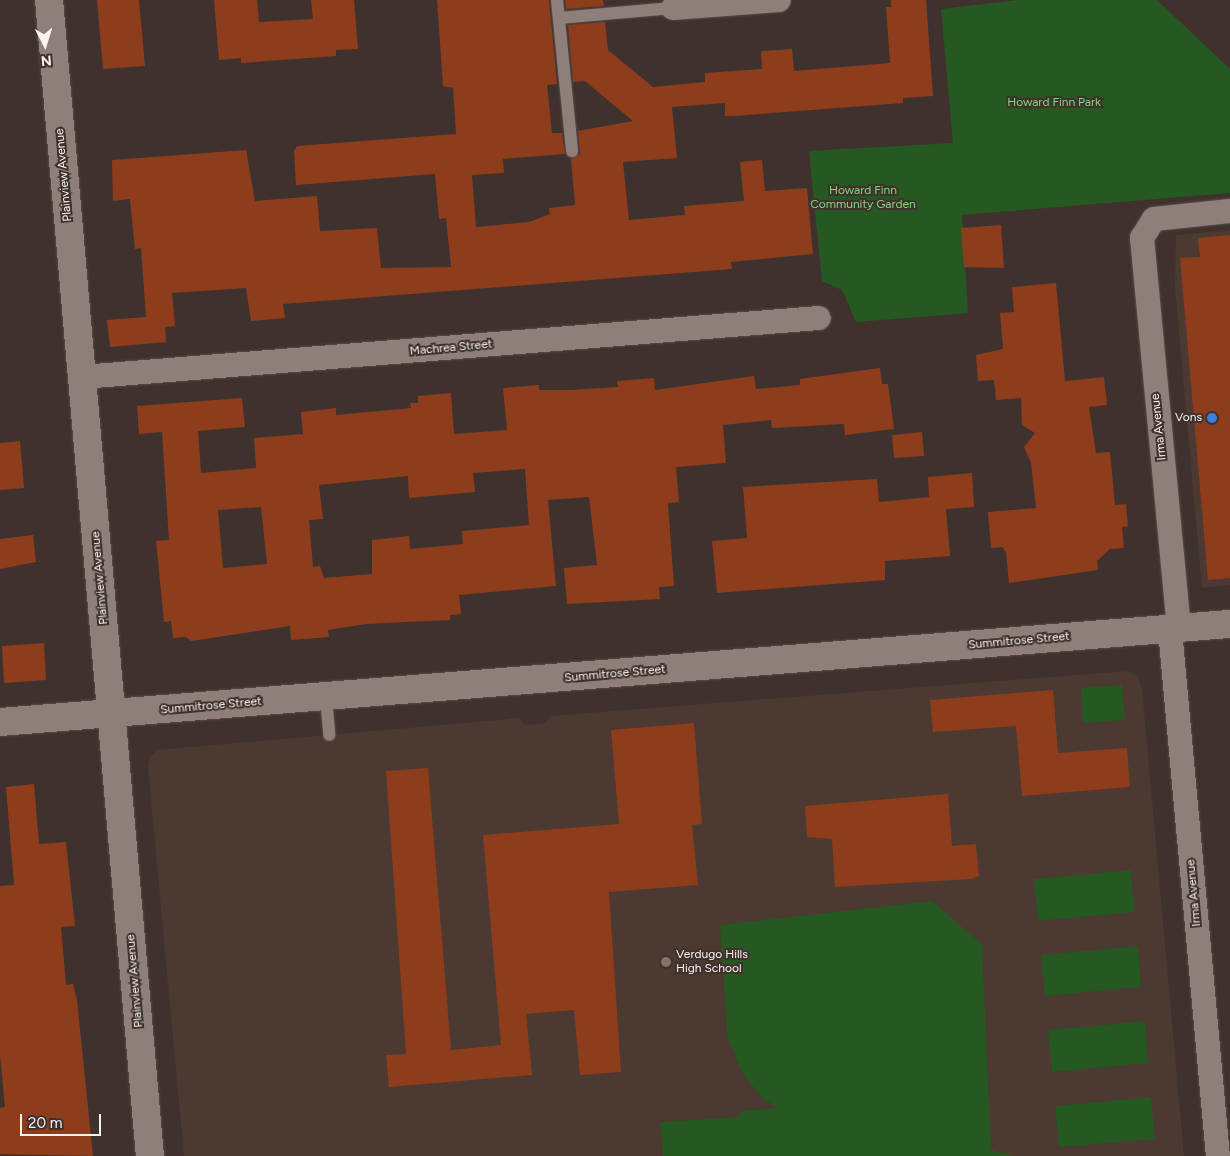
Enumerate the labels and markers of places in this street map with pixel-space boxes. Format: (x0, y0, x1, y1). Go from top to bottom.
place label: Vons (1175, 411, 1202, 425)
marker: Vons (1206, 412, 1218, 424)
place label: Verdugo Hills High School (676, 948, 748, 976)
marker: Verdugo Hills High School (660, 956, 672, 968)

